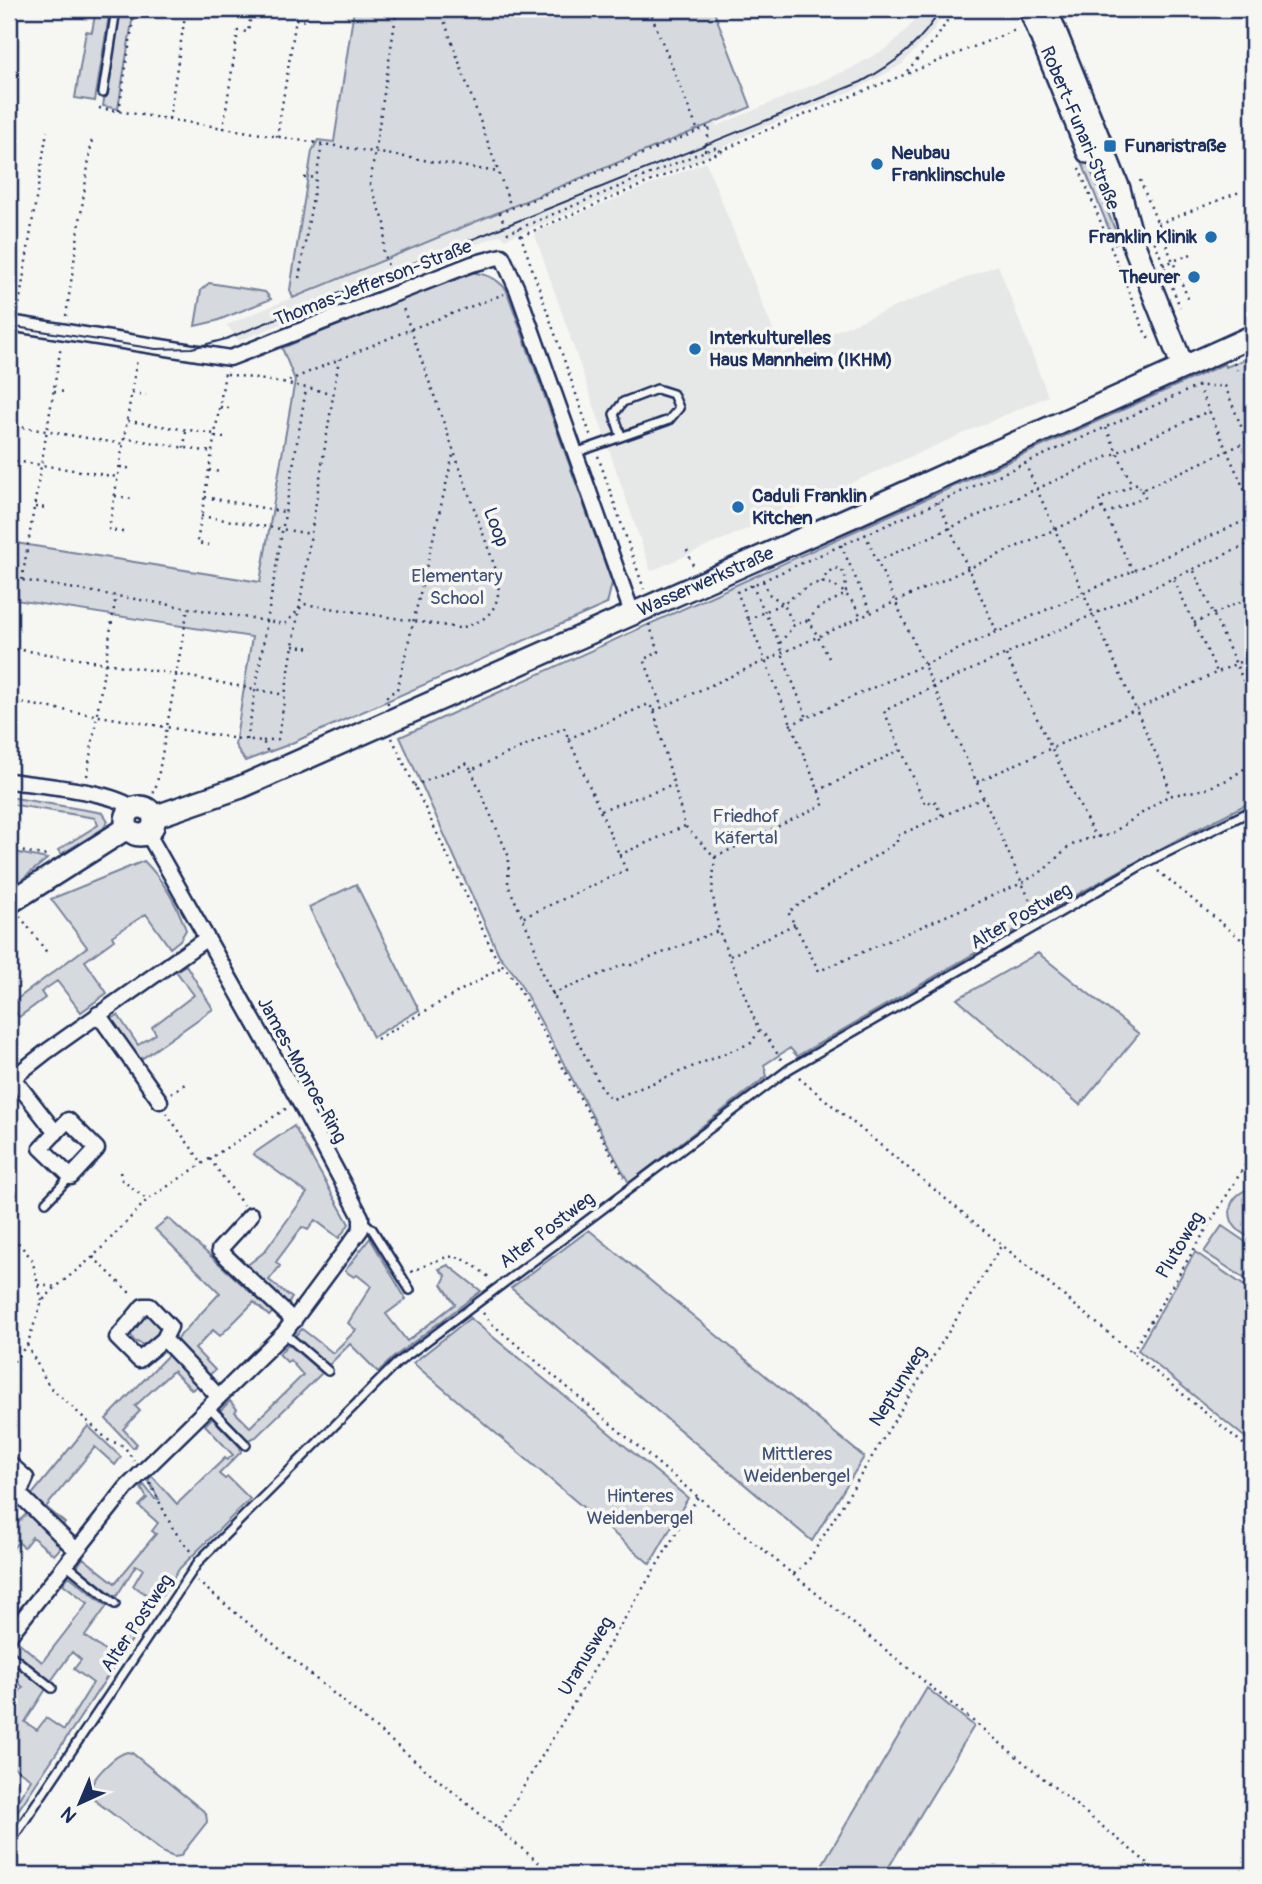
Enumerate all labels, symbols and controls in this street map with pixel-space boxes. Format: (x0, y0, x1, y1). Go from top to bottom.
street label: Robert-Funari-Straße (1035, 43, 1126, 214)
place label: Funaristraße (1124, 134, 1227, 158)
marker: Funaristraße (1102, 138, 1118, 154)
place label: Neubau Franklinschule (891, 141, 1005, 187)
marker: Neubau Franklinschule (869, 156, 885, 172)
place label: Franklin Klinik (1088, 225, 1198, 249)
marker: Franklin Klinik (1203, 229, 1219, 245)
street label: Thomas-Jefferson-Straße (271, 234, 476, 332)
place label: Theurer (1118, 265, 1180, 289)
marker: Theurer (1186, 269, 1202, 285)
place label: Interkulturelles Haus Mannheim (IKHM) (709, 326, 893, 372)
marker: Interkulturelles Haus Mannheim (IKHM) (687, 341, 703, 357)
place label: Caduli Franklin Kitchen (752, 484, 867, 530)
marker: Caduli Franklin Kitchen (730, 499, 746, 515)
street label: Loop (478, 504, 514, 550)
street label: Wasserwerkstraße (634, 541, 778, 622)
park label: Elementary School (411, 564, 503, 610)
park label: Friedhof Käfertal (712, 804, 780, 850)
street label: Alter Postweg (966, 877, 1076, 955)
street label: James-Monroe-Ring (252, 993, 352, 1147)
street label: Alter Postweg (495, 1186, 599, 1274)
street label: Plutoweg (1151, 1207, 1209, 1283)
street label: Neptunweg (864, 1341, 932, 1431)
park label: Mittleres Weidenbergel (743, 1442, 851, 1488)
park label: Hinteres Weidenbergel (586, 1484, 694, 1530)
street label: Alter Postweg (95, 1569, 179, 1677)
street label: Uranusweg (553, 1612, 619, 1700)
north arrow (46, 1769, 116, 1839)
text: N (56, 1801, 82, 1828)

